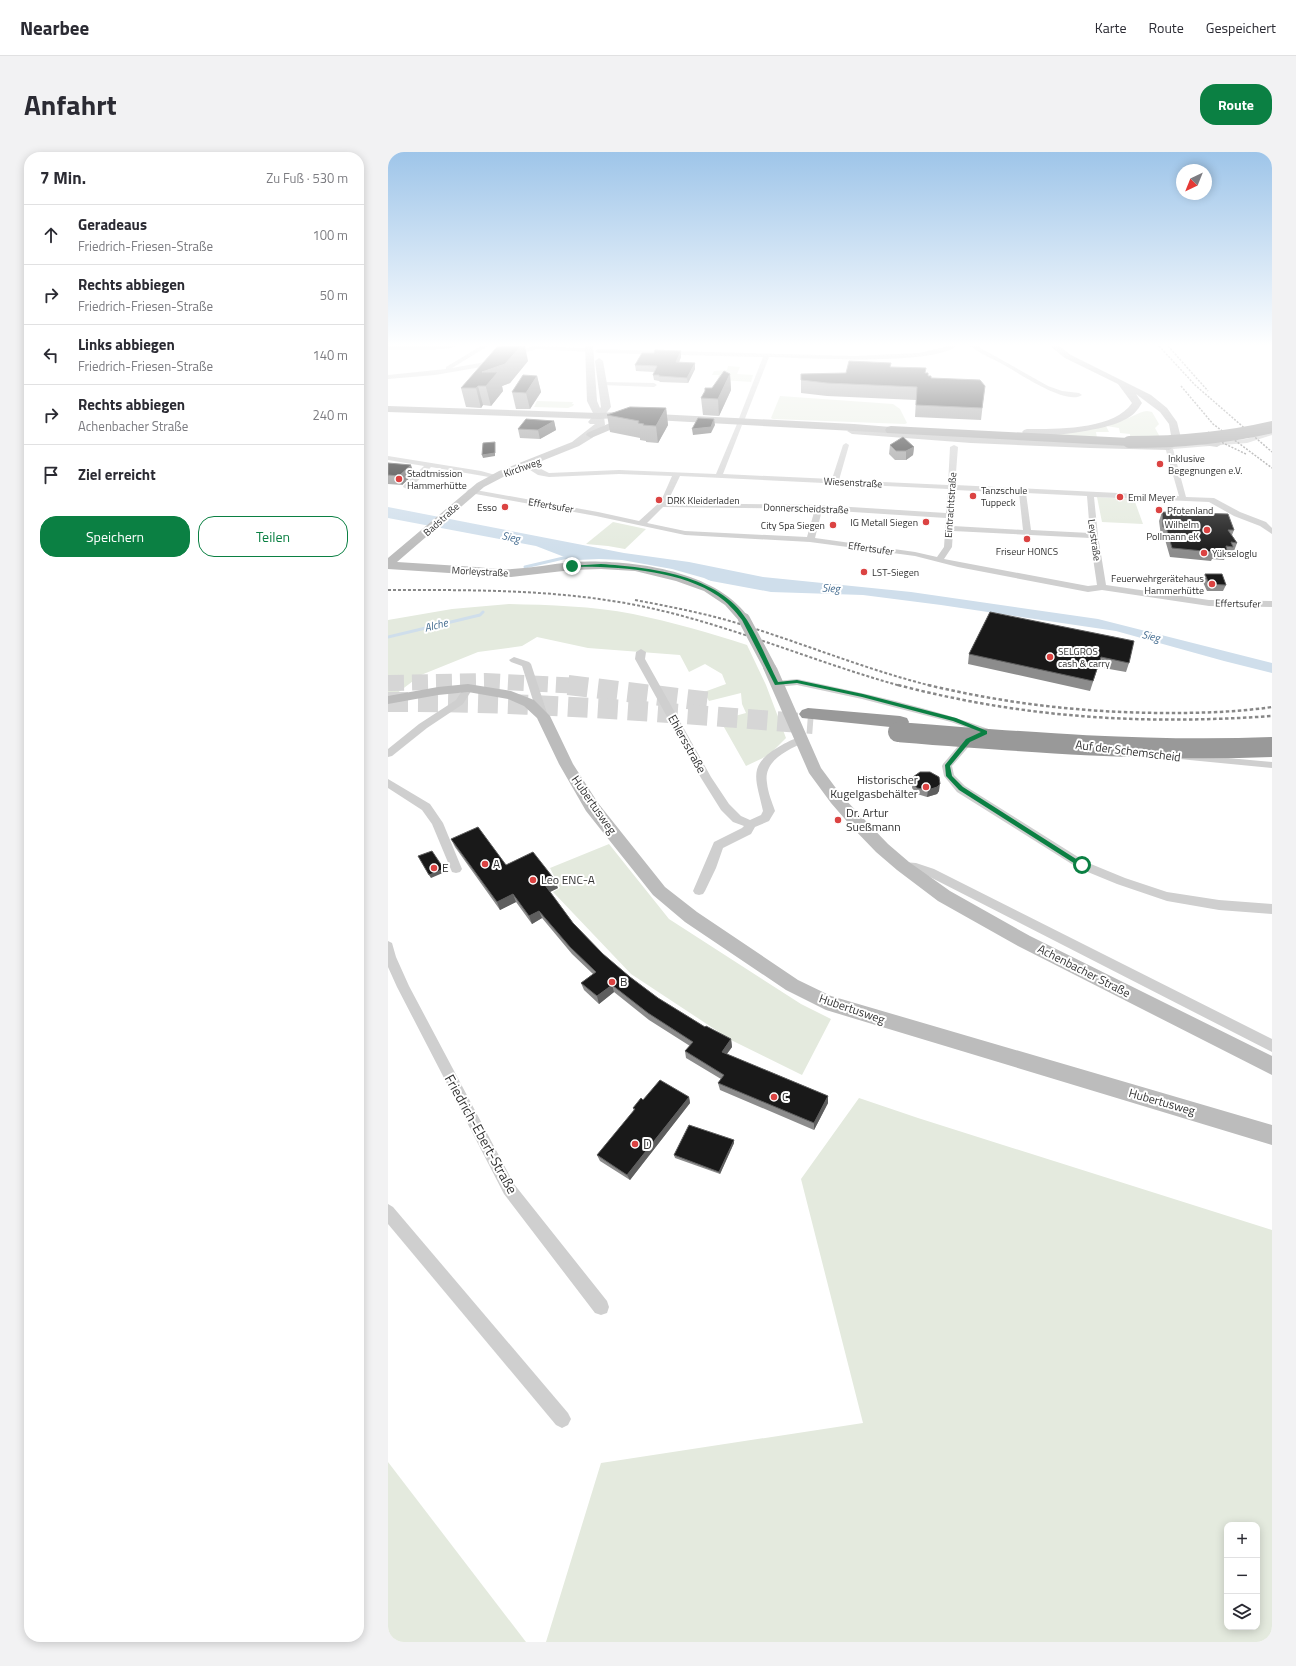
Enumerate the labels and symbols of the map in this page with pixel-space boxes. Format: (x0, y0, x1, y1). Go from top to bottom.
north arrow (1176, 164, 1212, 200)
place label: Inklusive Begegnungen e.V. (1168, 451, 1242, 478)
street label: Kirchweg (501, 454, 543, 481)
marker: Inklusive Begegnungen e.V. (1155, 459, 1165, 469)
place label: Stadtmission Hammerhütte (407, 466, 467, 493)
street label: Eintrachtstraße (941, 472, 960, 538)
street label: Wiesenstraße (823, 473, 883, 492)
marker: Stadtmission Hammerhütte (394, 474, 404, 484)
place label: Tanzschule Tuppeck (981, 483, 1027, 510)
place label: Emil Meyer (1128, 490, 1176, 505)
marker: Tanzschule Tuppeck (968, 491, 978, 501)
marker: Emil Meyer (1115, 492, 1125, 502)
place label: DRK Kleiderladen (667, 493, 740, 508)
street label: Effertsufer (527, 494, 575, 517)
marker: DRK Kleiderladen (654, 495, 664, 505)
street label: Badstraße (420, 499, 463, 540)
place label: Esso (477, 500, 497, 515)
street label: Donnerscheidstraße (763, 500, 849, 517)
marker: Esso (500, 502, 510, 512)
place label: Pfotenland (1167, 503, 1213, 518)
marker: Pfotenland (1154, 505, 1164, 515)
place label: IG Metall Siegen (850, 515, 918, 530)
marker: IG Metall Siegen (921, 517, 931, 527)
place label: Wilhelm Pollmann eK (1146, 517, 1199, 544)
place label: City Spa Siegen (761, 518, 825, 533)
street label: Leystraße (1084, 518, 1105, 562)
marker: City Spa Siegen (828, 520, 838, 530)
marker: Wilhelm Pollmann eK (1202, 525, 1212, 535)
water label: Sieg (501, 527, 523, 547)
marker: Friseur HONCS (1022, 534, 1032, 544)
street label: Effertsufer (847, 538, 895, 559)
place label: Friseur HONCS (996, 544, 1058, 559)
place label: Yükseloglu (1212, 546, 1257, 561)
marker: Yükseloglu (1199, 548, 1209, 558)
route end (563, 557, 581, 575)
street label: Morleystraße (451, 563, 509, 580)
place label: LST-Siegen (872, 565, 919, 580)
marker: LST-Siegen (859, 567, 869, 577)
place label: Feuerwehrgerätehaus Hammerhütte (1111, 571, 1204, 598)
marker: Feuerwehrgerätehaus Hammerhütte (1207, 579, 1217, 589)
water label: Sieg (822, 580, 842, 597)
street label: Effertsufer (1215, 596, 1262, 611)
water label: Alche (423, 614, 450, 636)
water label: Sieg (1140, 626, 1163, 646)
place label: SELGROS cash & carry (1058, 644, 1110, 671)
marker: SELGROS cash & carry (1045, 652, 1055, 662)
street label: Ehlersstraße (663, 711, 711, 777)
street label: Auf der Schemscheid (1074, 735, 1182, 766)
place label: Historischer Kugelgasbehälter (830, 770, 918, 803)
street label: Hubertusweg (567, 771, 622, 838)
marker: Historischer Kugelgasbehälter (921, 782, 931, 792)
place label: Dr. Artur Sueßmann (846, 803, 901, 836)
marker: Dr. Artur Sueßmann (833, 815, 843, 825)
place label: A (493, 854, 500, 873)
route start (1073, 856, 1091, 874)
place label: E (442, 858, 449, 877)
marker: A (480, 859, 490, 869)
marker: E (429, 863, 439, 873)
place label: Leo ENC-A (541, 870, 595, 889)
marker: Leo ENC-A (528, 875, 538, 885)
street label: Achenbacher Straße (1035, 939, 1134, 1002)
place label: B (620, 972, 627, 991)
marker: B (607, 977, 617, 987)
street label: Hubertusweg (817, 988, 888, 1029)
street label: Friedrich-Ebert-Straße (440, 1070, 523, 1197)
street label: Hubertusweg (1127, 1083, 1198, 1120)
place label: C (782, 1087, 789, 1106)
marker: C (769, 1092, 779, 1102)
place label: D (643, 1133, 652, 1154)
marker: D (630, 1139, 640, 1149)

